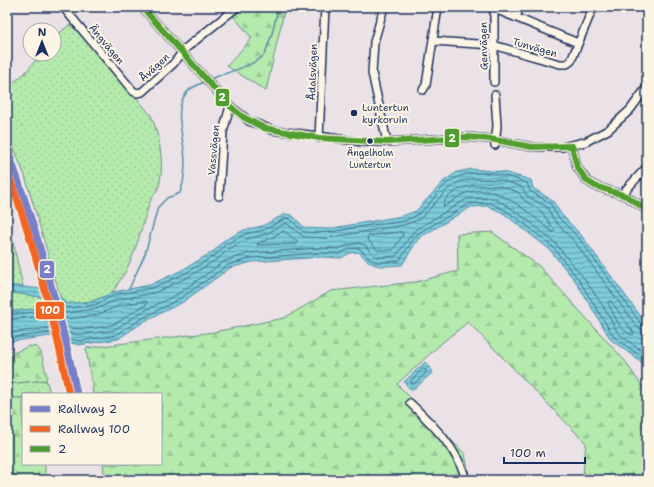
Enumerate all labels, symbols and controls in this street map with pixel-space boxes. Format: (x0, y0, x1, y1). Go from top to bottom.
north arrow (22, 22, 62, 62)
street label: Ängvägen (86, 22, 127, 67)
street label: Genvägen (477, 22, 490, 70)
text: N (38, 25, 47, 40)
street label: Tunvägen (511, 35, 559, 60)
street label: Ådalsvägen (305, 44, 320, 101)
street label: Åvägen (137, 50, 172, 84)
line badge: 2 (215, 88, 230, 107)
text: 2 (218, 90, 226, 105)
place label: Luntertun kyrkoruin (362, 101, 409, 126)
marker: Luntertun kyrkoruin (349, 108, 359, 118)
street label: Vassvägen (205, 124, 222, 176)
line badge: 2 (444, 128, 460, 148)
text: 2 (448, 131, 456, 146)
marker: Ängelholm Luntertun (365, 136, 375, 146)
place label: Ängelholm Luntertun (347, 146, 393, 171)
line badge: 2 (39, 260, 55, 279)
text: 2 (43, 262, 51, 277)
line badge: 100 (35, 301, 65, 320)
text: 100 (40, 303, 60, 318)
legend (22, 393, 162, 465)
text: Railway 2 (58, 401, 117, 417)
text: Railway 100 (58, 421, 130, 437)
scale bar (504, 439, 585, 465)
text: 2 (58, 441, 66, 457)
text: 100 m (510, 445, 546, 461)

